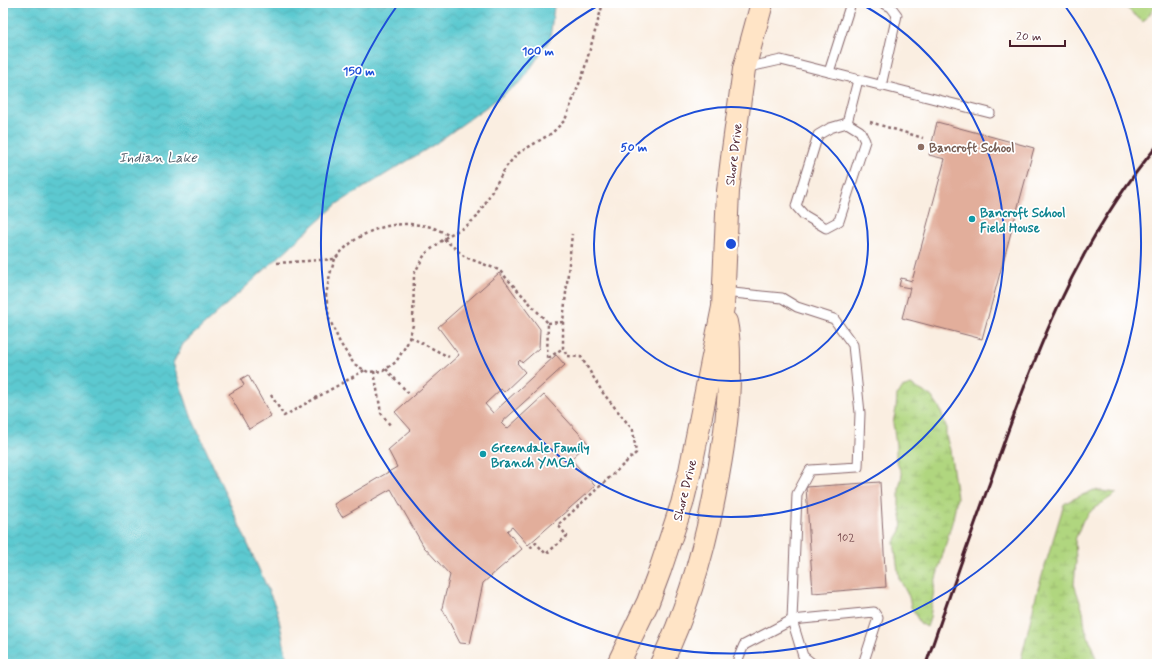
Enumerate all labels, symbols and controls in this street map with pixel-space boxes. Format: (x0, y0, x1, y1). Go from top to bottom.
scale bar (1010, 22, 1065, 48)
text: 20 m (1016, 29, 1042, 45)
text: 100 m (522, 44, 555, 60)
text: 150 m (343, 64, 375, 80)
street label: Shore Drive (722, 122, 747, 187)
text: 50 m (621, 140, 648, 156)
place label: Bancroft School (929, 140, 1014, 157)
marker: Bancroft School (916, 142, 926, 152)
water label: Indian Lake (119, 149, 198, 167)
place label: Bancroft School Field House (980, 205, 1065, 237)
marker: Bancroft School Field House (967, 214, 977, 224)
centre of rings (724, 237, 738, 251)
place label: Greendale Family Branch YMCA (491, 440, 589, 472)
marker: Greendale Family Branch YMCA (478, 449, 488, 459)
street label: Shore Drive (670, 458, 701, 523)
house number: 102 (837, 531, 855, 545)

